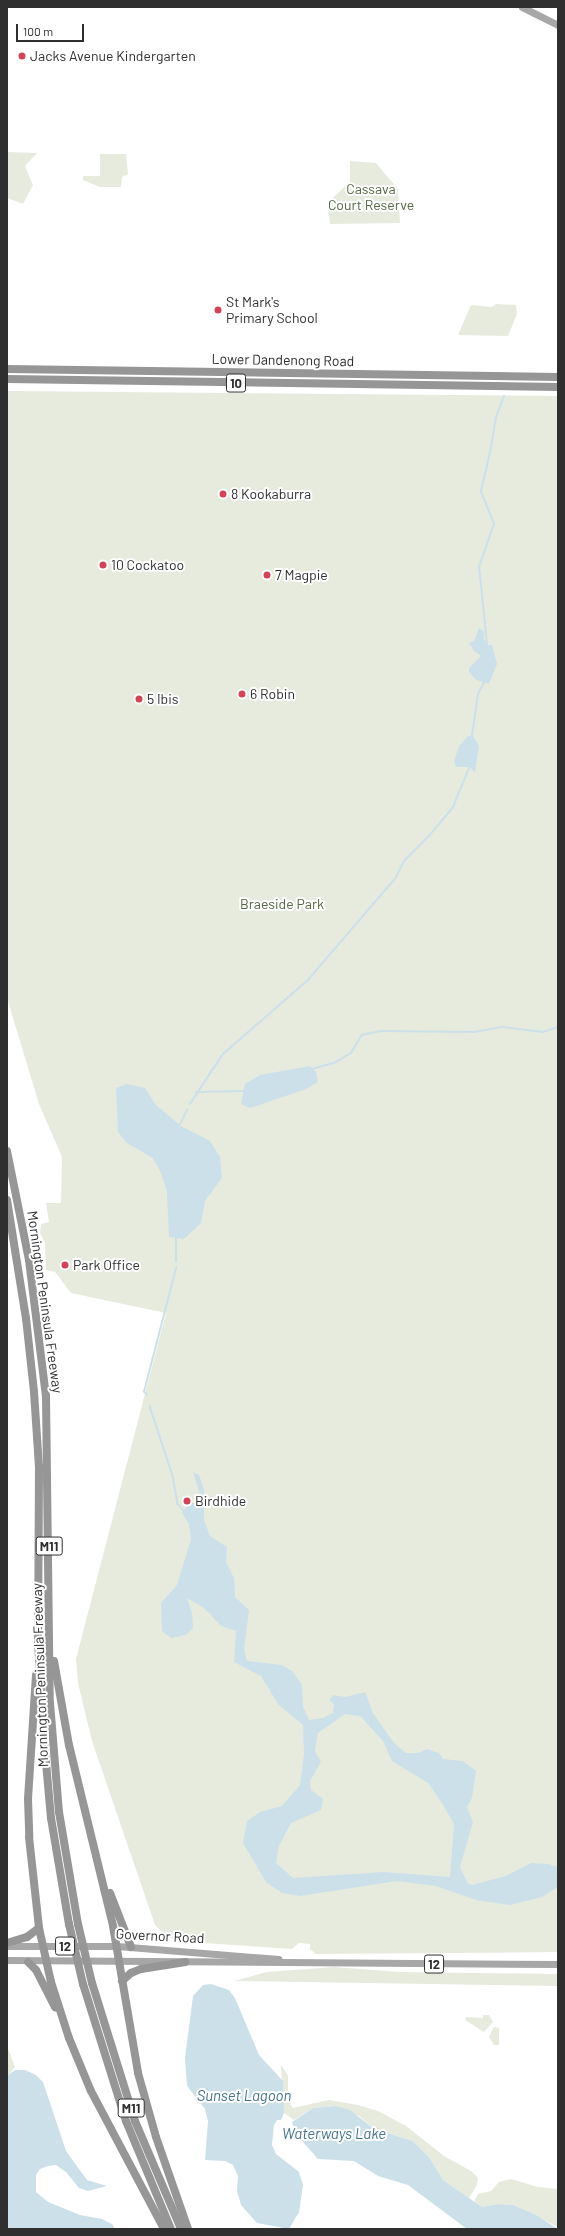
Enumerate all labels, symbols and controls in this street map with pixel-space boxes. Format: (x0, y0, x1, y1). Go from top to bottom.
scale bar (18, 16, 86, 42)
text: 100 m (23, 24, 53, 38)
place label: Jacks Avenue Kindergarten (30, 48, 196, 64)
marker: Jacks Avenue Kindergarten (17, 51, 27, 61)
park label: Cassava Court Reserve (328, 181, 414, 214)
place label: St Mark's Primary School (226, 294, 318, 326)
marker: St Mark's Primary School (213, 305, 223, 315)
street label: Lower Dandenong Road (212, 350, 354, 370)
road number: 10 (225, 372, 247, 394)
place label: 8 Kookaburra (231, 486, 311, 502)
marker: 8 Kookaburra (218, 489, 228, 499)
place label: 10 Cockatoo (111, 557, 184, 573)
marker: 10 Cockatoo (98, 560, 108, 570)
place label: 7 Magpie (275, 567, 328, 583)
marker: 7 Magpie (262, 570, 272, 580)
place label: 6 Robin (250, 686, 295, 702)
marker: 6 Robin (237, 689, 247, 699)
place label: 5 Ibis (147, 691, 179, 707)
marker: 5 Ibis (134, 694, 144, 704)
park label: Braeside Park (240, 896, 324, 912)
street label: Mornington Peninsula Freeway (24, 1210, 66, 1394)
place label: Park Office (73, 1257, 140, 1273)
marker: Park Office (60, 1260, 70, 1270)
place label: Birdhide (195, 1493, 246, 1509)
marker: Birdhide (182, 1496, 192, 1506)
road number: M11 (35, 1535, 63, 1557)
street label: Mornington Peninsula Freeway (28, 1583, 52, 1767)
street label: Governor Road (115, 1925, 205, 1947)
road number: 12 (55, 1935, 75, 1957)
road number: 12 (424, 1953, 444, 1975)
water label: Sunset Lagoon (197, 2087, 291, 2105)
road number: M11 (117, 2097, 145, 2119)
water label: Waterways Lake (282, 2125, 386, 2143)

